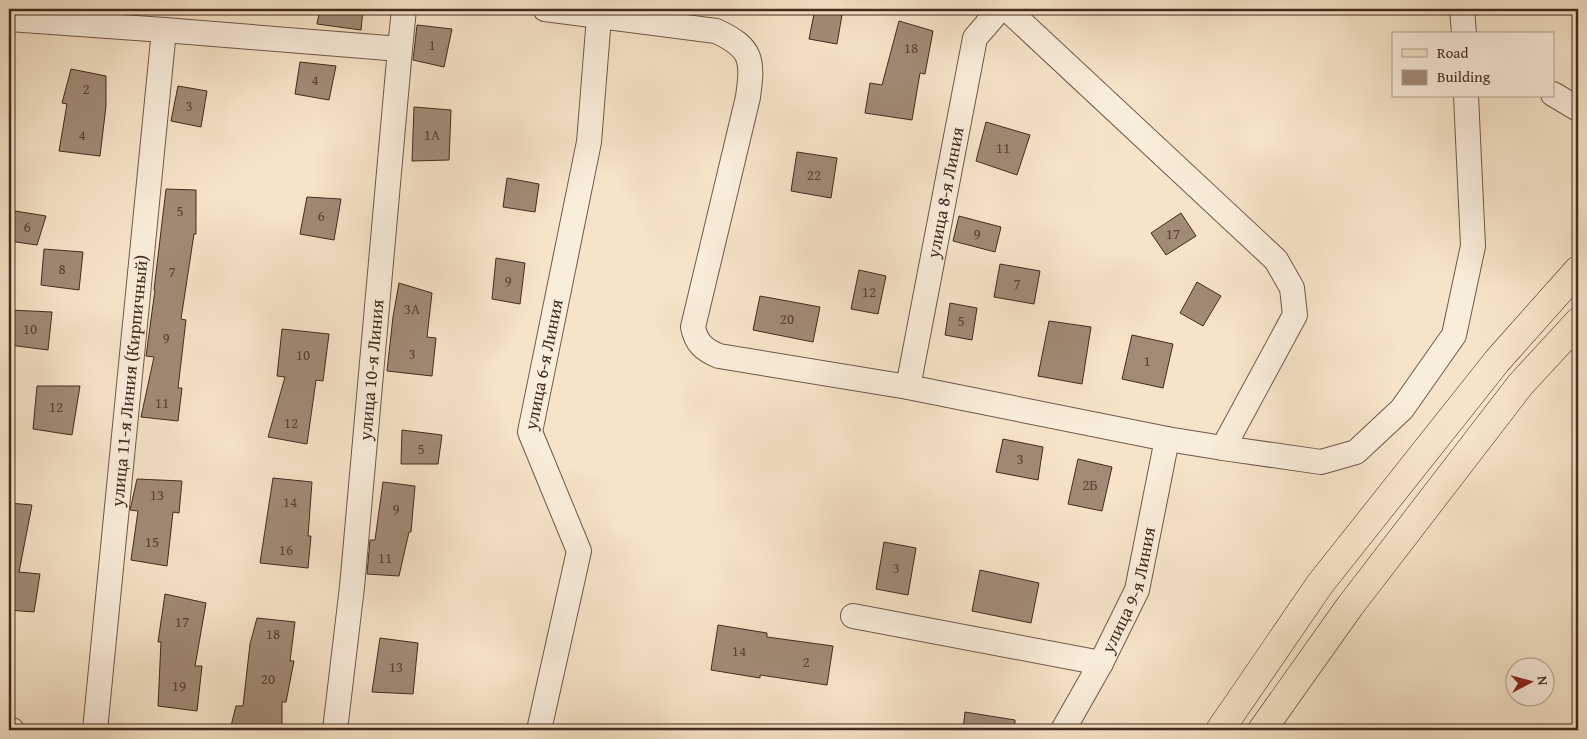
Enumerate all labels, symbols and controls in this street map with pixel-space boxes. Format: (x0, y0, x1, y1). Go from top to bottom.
legend (1392, 32, 1554, 98)
house number: 1 (428, 34, 436, 55)
house number: 18 (904, 37, 918, 58)
text: Road (1437, 42, 1468, 63)
text: Building (1437, 66, 1491, 87)
house number: 4 (311, 69, 319, 90)
house number: 2 (82, 78, 90, 99)
house number: 3 (185, 95, 193, 116)
house number: 4 (78, 124, 86, 145)
house number: 1А (424, 124, 440, 145)
street label: улица 8-я Линия (919, 125, 971, 261)
house number: 11 (996, 137, 1010, 158)
house number: 22 (807, 164, 821, 185)
house number: 5 (176, 200, 184, 221)
house number: 6 (317, 205, 325, 226)
house number: 6 (23, 216, 31, 237)
house number: 9 (973, 223, 981, 244)
house number: 17 (1166, 223, 1180, 244)
street label: улица 11-я Линия (Кирпичный) (103, 253, 155, 509)
house number: 8 (58, 258, 66, 279)
house number: 7 (168, 261, 176, 282)
house number: 9 (504, 270, 512, 291)
house number: 7 (1013, 273, 1021, 294)
house number: 12 (862, 281, 876, 302)
street label: улица 6-я Линия (517, 297, 570, 433)
street label: улица 10-я Линия (351, 298, 391, 443)
house number: 3А (404, 298, 420, 319)
house number: 20 (780, 308, 794, 329)
house number: 5 (957, 310, 965, 331)
house number: 10 (23, 318, 37, 339)
house number: 9 (162, 327, 170, 348)
house number: 3 (408, 343, 416, 364)
house number: 10 (296, 344, 310, 365)
house number: 1 (1143, 350, 1151, 371)
house number: 11 (155, 392, 169, 413)
house number: 12 (49, 396, 63, 417)
house number: 12 (284, 412, 298, 433)
house number: 5 (417, 438, 425, 459)
house number: 3 (1016, 448, 1024, 469)
house number: 2Б (1082, 474, 1098, 495)
house number: 13 (150, 484, 164, 505)
house number: 14 (283, 491, 297, 512)
house number: 9 (392, 498, 400, 519)
street label: улица 9-я Линия (1094, 524, 1162, 658)
house number: 15 (145, 531, 159, 552)
house number: 16 (279, 539, 293, 560)
house number: 11 (378, 547, 392, 568)
house number: 3 (892, 557, 900, 578)
house number: 17 (175, 611, 189, 632)
house number: 18 (266, 623, 280, 644)
house number: 14 (732, 640, 746, 661)
house number: 2 (802, 651, 810, 672)
house number: 13 (389, 656, 403, 677)
north arrow (1504, 656, 1554, 706)
house number: 20 (261, 668, 275, 689)
house number: 19 (172, 675, 186, 696)
text: N (1532, 675, 1553, 687)

